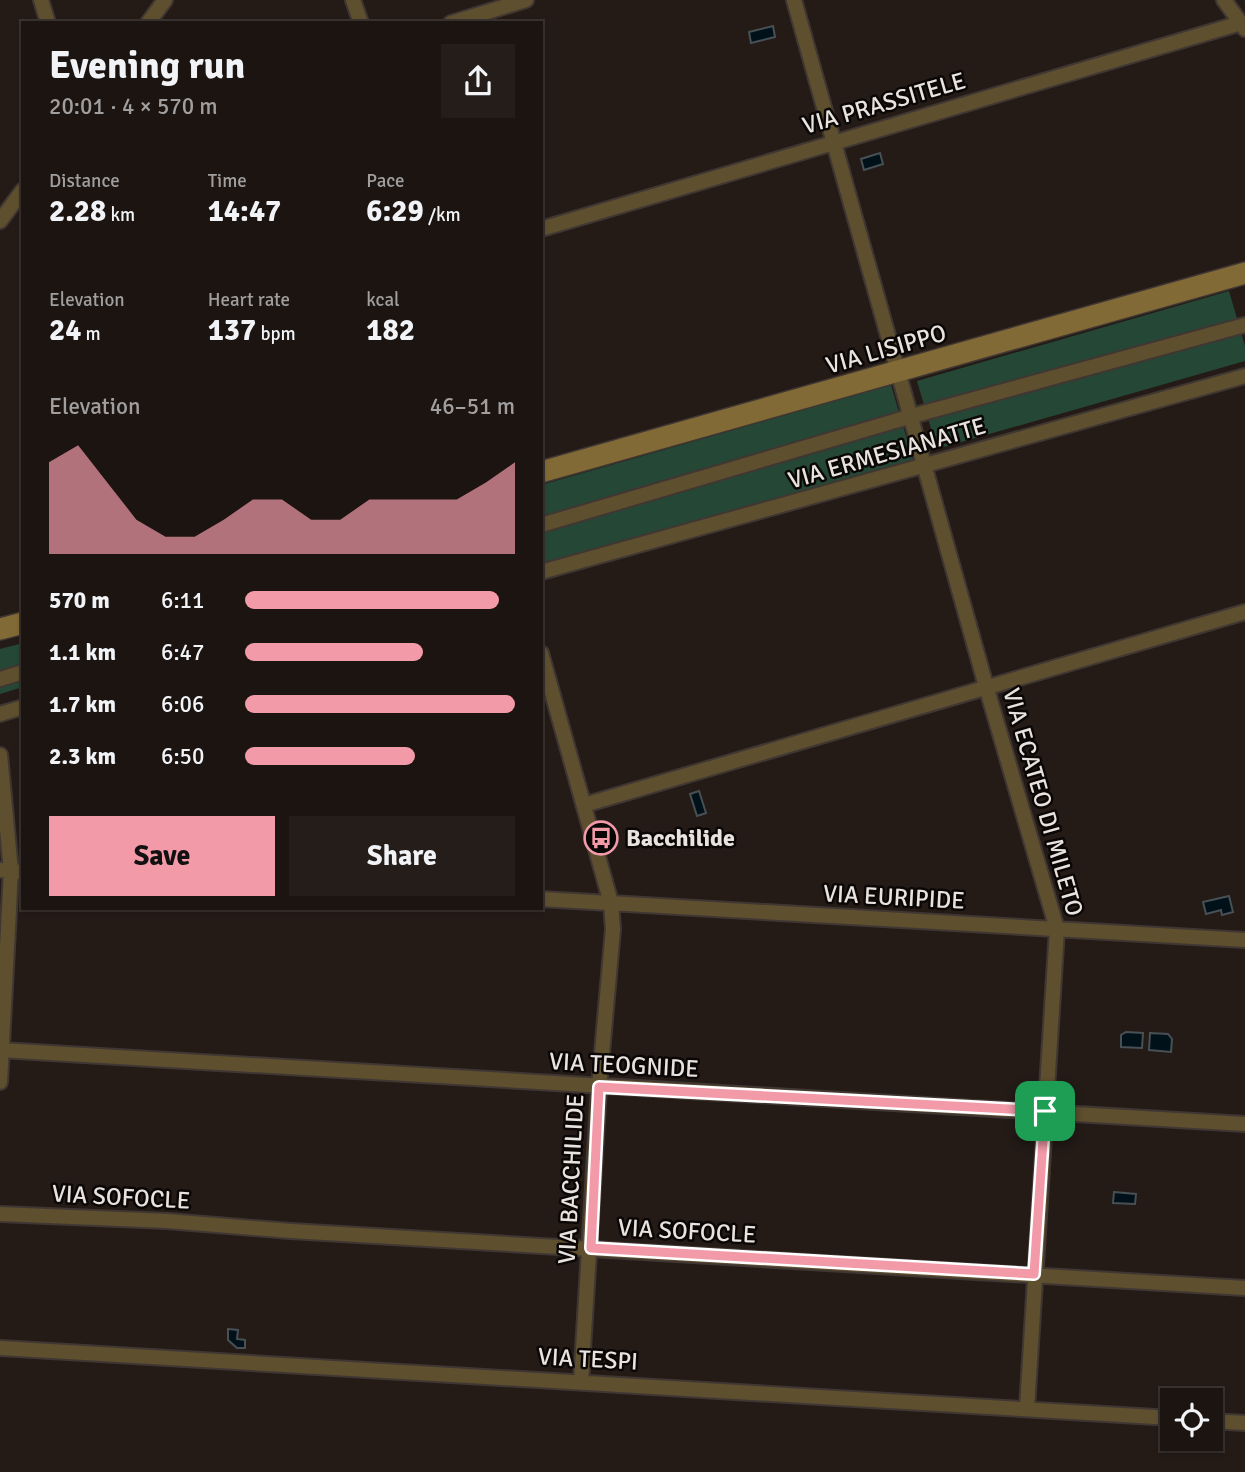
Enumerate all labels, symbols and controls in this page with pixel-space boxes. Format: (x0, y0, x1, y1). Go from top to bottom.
text: Evening run (49, 42, 245, 89)
button: share (441, 44, 515, 118)
street label: VIA PRASSITELE (799, 65, 969, 141)
text: 20:01 · 4 × 570 m (49, 92, 218, 121)
text: Distance (49, 169, 120, 193)
text: Time (208, 169, 247, 193)
text: Pace (366, 169, 405, 193)
text: 2.28 (49, 193, 106, 230)
text: 14:47 (208, 193, 281, 230)
text: 6:29 (366, 193, 424, 230)
text: km (106, 203, 135, 227)
text: /km (424, 203, 461, 227)
text: Elevation (49, 288, 125, 312)
text: Heart rate (208, 288, 290, 312)
text: kcal (366, 288, 400, 312)
text: 24 (49, 312, 81, 349)
text: 137 (208, 312, 256, 349)
text: 182 (366, 312, 415, 349)
street label: VIA LISIPPO (822, 318, 950, 380)
text: m (81, 322, 101, 346)
text: bpm (256, 322, 296, 346)
text: Elevation (49, 392, 141, 421)
text: 46–51 m (430, 392, 515, 421)
street label: VIA ERMESIANATTE (785, 410, 989, 496)
text: 570 m (49, 586, 110, 615)
text: 6:11 (161, 586, 204, 615)
text: 1.1 km (49, 638, 116, 667)
text: 6:47 (161, 638, 204, 667)
street label: VIA ECATEO DI MILETO (996, 685, 1090, 919)
text: 1.7 km (49, 690, 116, 719)
text: 6:06 (161, 690, 204, 719)
text: 2.3 km (49, 742, 116, 771)
text: 6:50 (161, 742, 204, 771)
button: Save (49, 816, 275, 896)
button: Share (289, 816, 515, 896)
bus stop icon: Bacchilide (582, 819, 620, 857)
place label: Bacchilide (626, 823, 735, 853)
street label: VIA EURIPIDE (822, 878, 966, 916)
street label: VIA TEOGNIDE (548, 1046, 700, 1084)
pin (1015, 1081, 1075, 1141)
icon: arrive (1026, 1092, 1064, 1130)
street label: VIA BACCHILIDE (552, 1093, 590, 1265)
street label: VIA SOFOCLE (51, 1178, 191, 1216)
street label: VIA SOFOCLE (617, 1212, 757, 1250)
street label: VIA TESPI (537, 1341, 639, 1377)
map controls (1160, 1388, 1223, 1451)
button: locate (1160, 1388, 1223, 1451)

